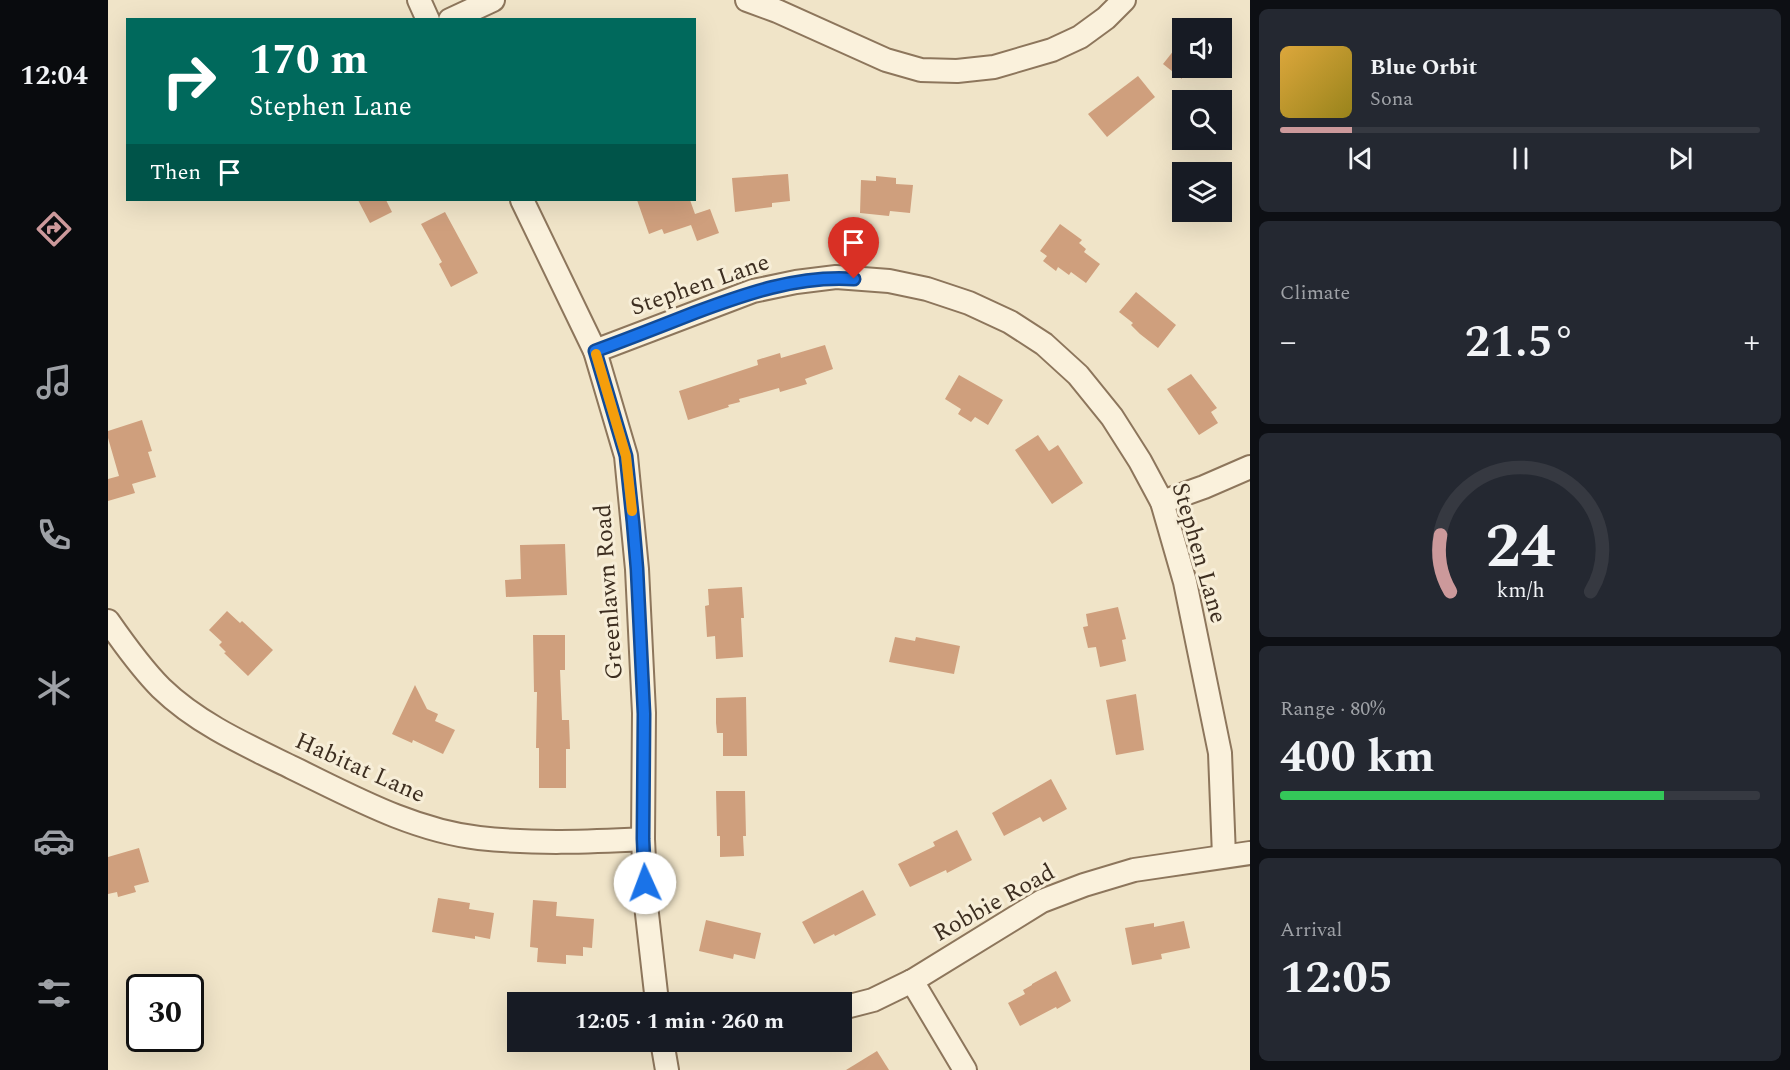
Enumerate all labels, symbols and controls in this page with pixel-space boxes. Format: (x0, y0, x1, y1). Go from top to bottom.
map controls (1172, 18, 1232, 222)
button: sound (1172, 18, 1232, 78)
text: 170 m (249, 29, 368, 92)
icon: right (150, 42, 228, 120)
text: Blue Orbit (1370, 51, 1477, 84)
text: 12:04 (20, 55, 88, 97)
text: Sona (1370, 84, 1413, 114)
text: Stephen Lane (249, 86, 412, 128)
button: search (1172, 90, 1232, 150)
icon: previous (1344, 142, 1377, 175)
icon: pause (1504, 142, 1537, 175)
icon: next (1664, 142, 1697, 175)
text: Then (150, 156, 201, 189)
icon: arrive (213, 156, 246, 189)
button: layers (1172, 162, 1232, 222)
icon: directions (33, 208, 75, 250)
pin (828, 217, 879, 279)
icon: arrive (837, 226, 870, 259)
street label: Stephen Lane (626, 244, 774, 326)
text: Climate (1280, 278, 1350, 308)
text: 21.5° (1465, 308, 1575, 377)
text: − (1280, 317, 1297, 367)
text: + (1743, 317, 1760, 367)
icon: music (33, 361, 75, 403)
street label: Stephen Lane (1162, 478, 1236, 628)
text: 24 (1485, 500, 1555, 595)
street label: Greenlawn Road (585, 503, 633, 681)
icon: phone (33, 514, 75, 556)
text: km/h (1496, 574, 1544, 607)
icon: climate (33, 667, 75, 709)
text: Range · 80% (1280, 694, 1385, 724)
street label: Habitat Lane (289, 723, 431, 813)
text: 400 km (1280, 723, 1435, 792)
icon: car (33, 820, 75, 862)
position arrow (613, 851, 677, 915)
street label: Robbie Road (926, 855, 1062, 951)
text: Arrival (1280, 915, 1342, 945)
text: 12:05 (1280, 944, 1393, 1013)
icon: filters (33, 972, 75, 1014)
speed limit sign: 30 (126, 974, 204, 1052)
text: 12:05 · 1 min · 260 m (575, 1005, 784, 1038)

